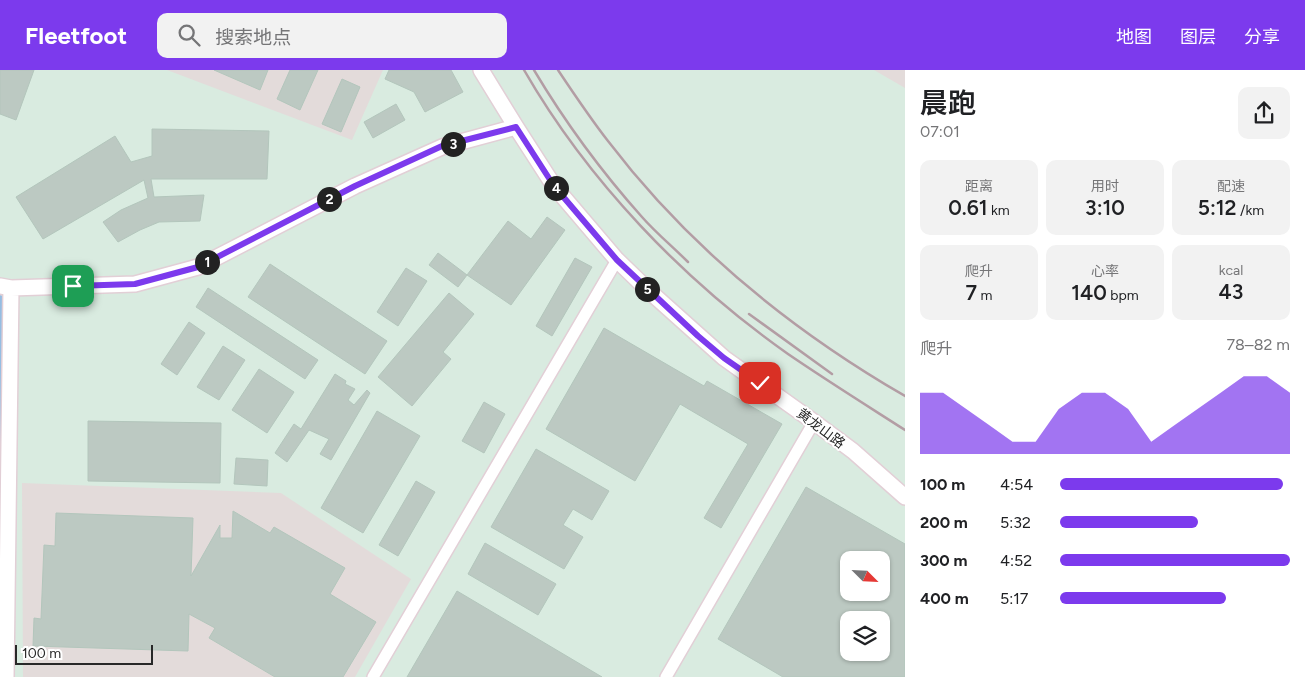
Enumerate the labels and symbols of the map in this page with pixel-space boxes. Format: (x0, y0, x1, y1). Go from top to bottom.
pin: 3 (440, 132, 466, 156)
pin: 4 (544, 176, 568, 200)
pin: 2 (316, 186, 342, 212)
pin: 1 (194, 250, 220, 274)
pin (52, 265, 94, 307)
pin: 5 (634, 276, 660, 302)
pin (739, 362, 781, 404)
street label: 黄龙山路 (793, 405, 848, 452)
north arrow (840, 551, 890, 601)
scale bar (15, 642, 152, 665)

